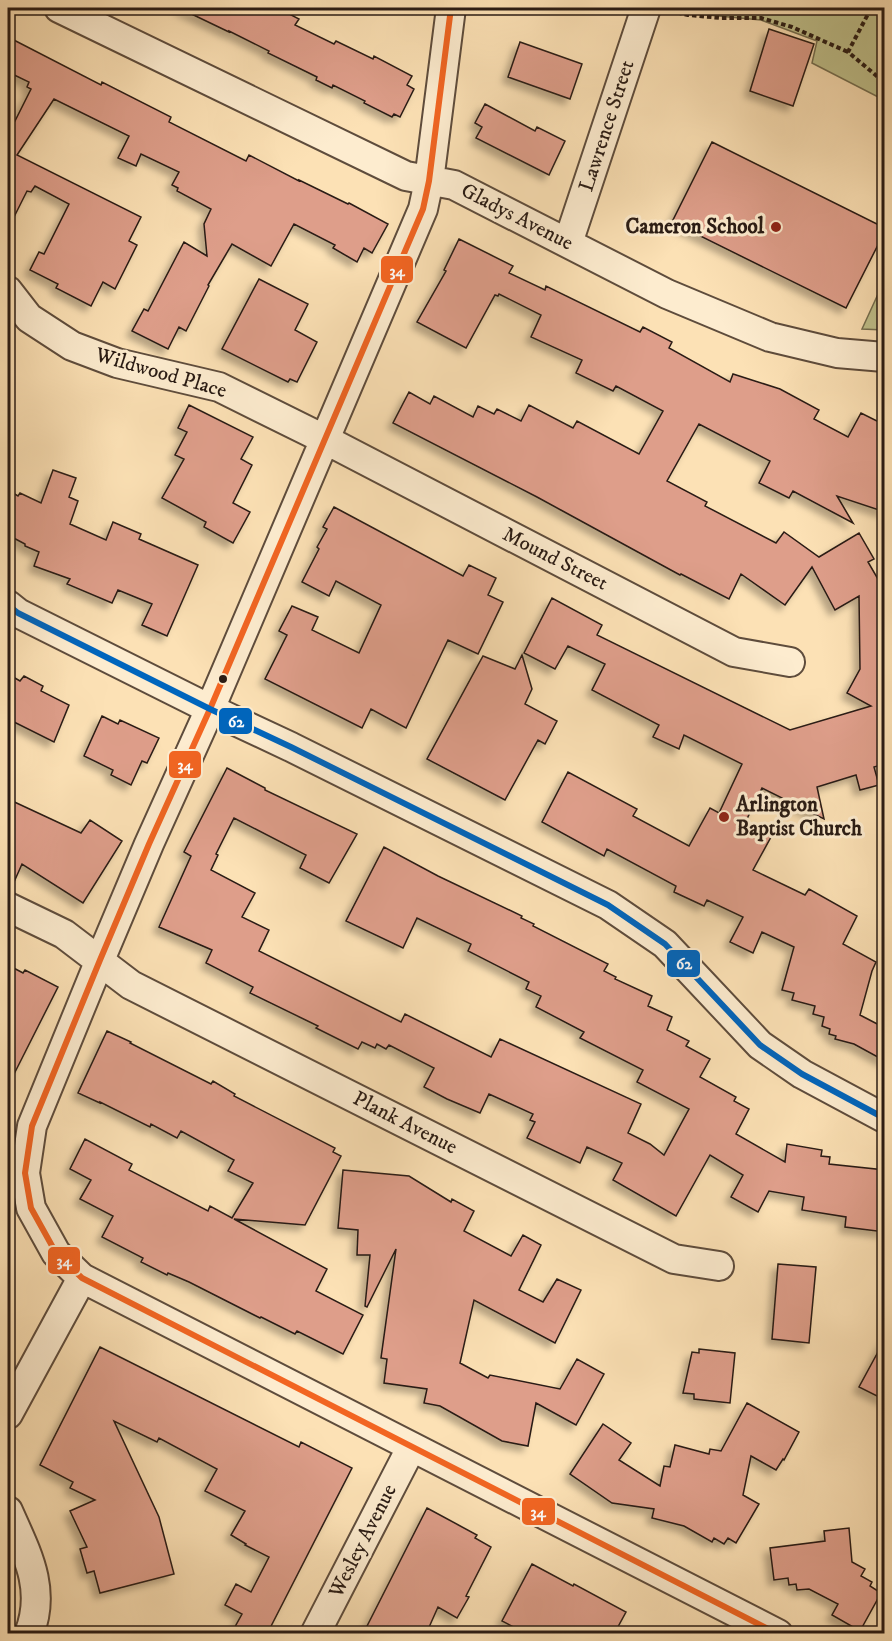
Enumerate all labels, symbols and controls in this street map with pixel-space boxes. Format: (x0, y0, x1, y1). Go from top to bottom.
street label: Lawrence Street (574, 57, 641, 195)
street label: Gladys Avenue (457, 178, 578, 256)
place label: Cameron School (626, 214, 765, 240)
marker: Cameron School (769, 220, 783, 234)
line badge: 34 (380, 255, 414, 284)
text: 34 (389, 261, 405, 281)
street label: Wildwood Place (91, 342, 230, 404)
street label: Mound Street (498, 521, 612, 597)
unlabelled marker (217, 673, 229, 685)
line badge: 62 (218, 707, 253, 735)
text: 62 (228, 712, 245, 732)
line badge: 34 (168, 750, 202, 779)
text: 34 (177, 755, 193, 775)
place label: Arlington Baptist Church (735, 792, 863, 842)
marker: Arlington Baptist Church (717, 810, 731, 824)
line badge: 62 (666, 949, 701, 978)
text: 62 (676, 954, 693, 974)
street label: Plank Avenue (348, 1086, 462, 1161)
line badge: 34 (47, 1246, 81, 1275)
text: 34 (56, 1251, 72, 1271)
street label: Wesley Avenue (323, 1480, 403, 1603)
line badge: 34 (521, 1497, 556, 1526)
text: 34 (530, 1502, 546, 1522)

